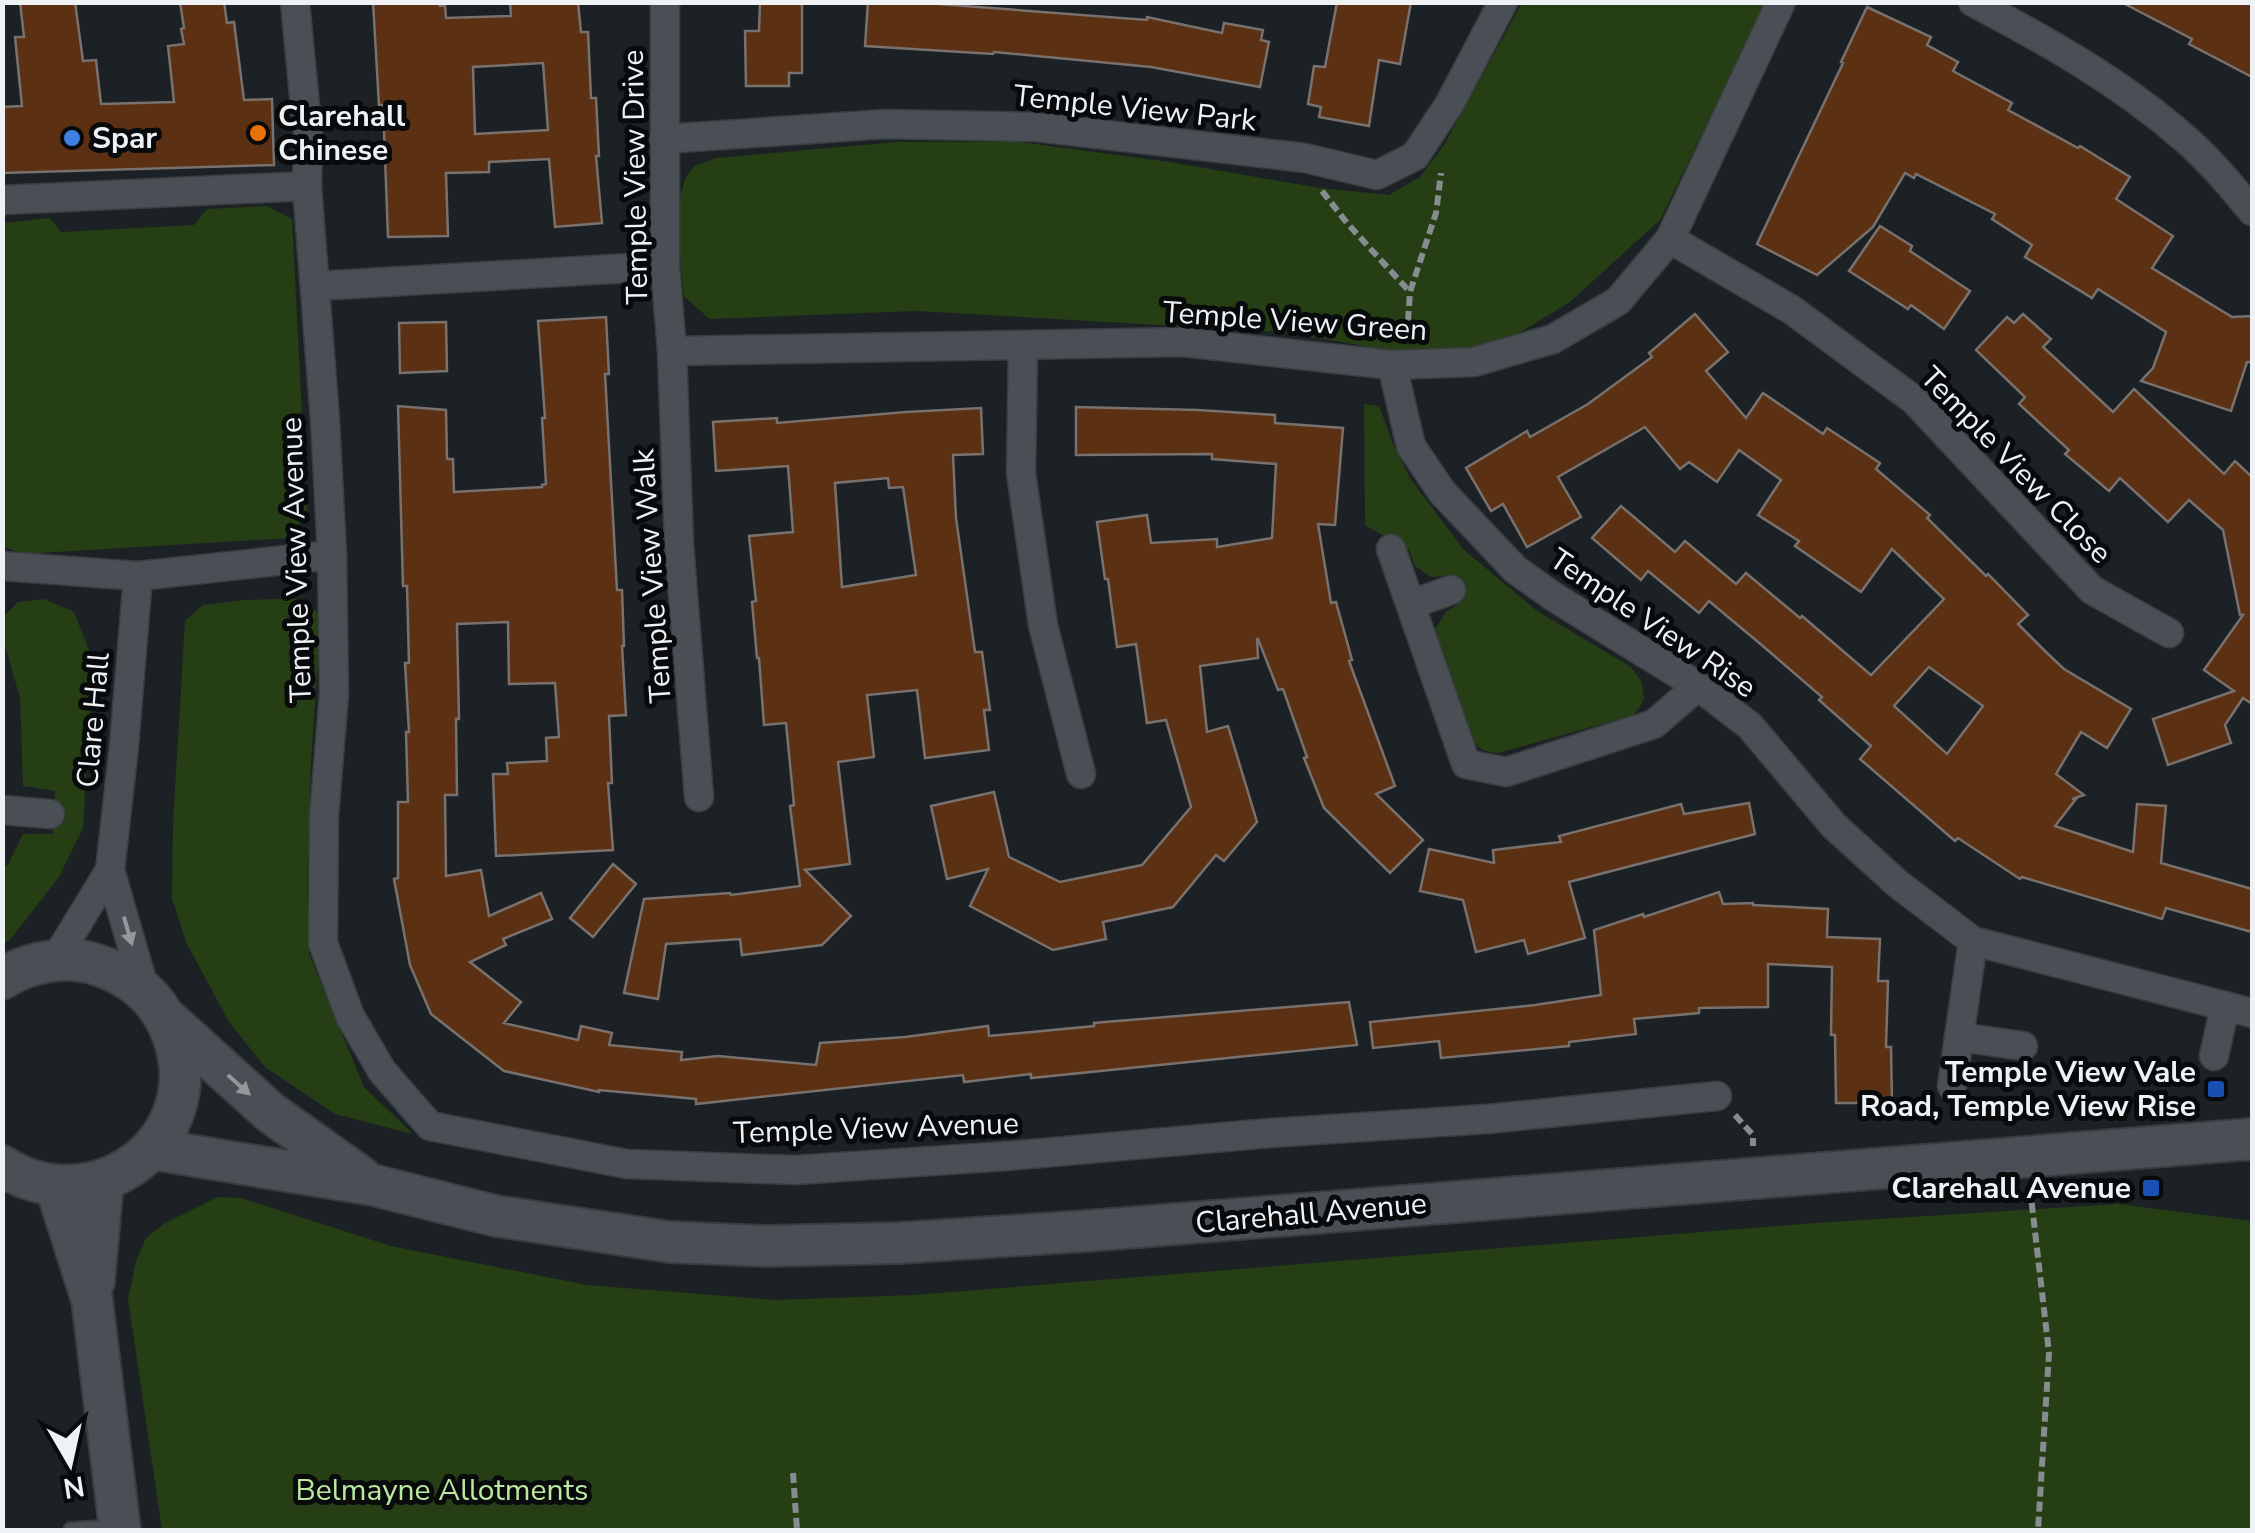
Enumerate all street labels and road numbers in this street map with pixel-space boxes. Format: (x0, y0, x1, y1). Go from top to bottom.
street label: Temple View Drive (613, 49, 658, 305)
street label: Temple View Park (1012, 75, 1259, 142)
street label: Temple View Green (1161, 292, 1429, 351)
street label: Temple View Close (1911, 358, 2121, 573)
street label: Temple View Avenue (271, 416, 322, 703)
street label: Temple View Walk (623, 446, 682, 704)
street label: Temple View Rise (1541, 539, 1764, 708)
street label: Clare Hall (67, 651, 120, 789)
street label: Temple View Avenue (733, 1103, 1020, 1154)
street label: Clarehall Avenue (1194, 1183, 1428, 1244)

